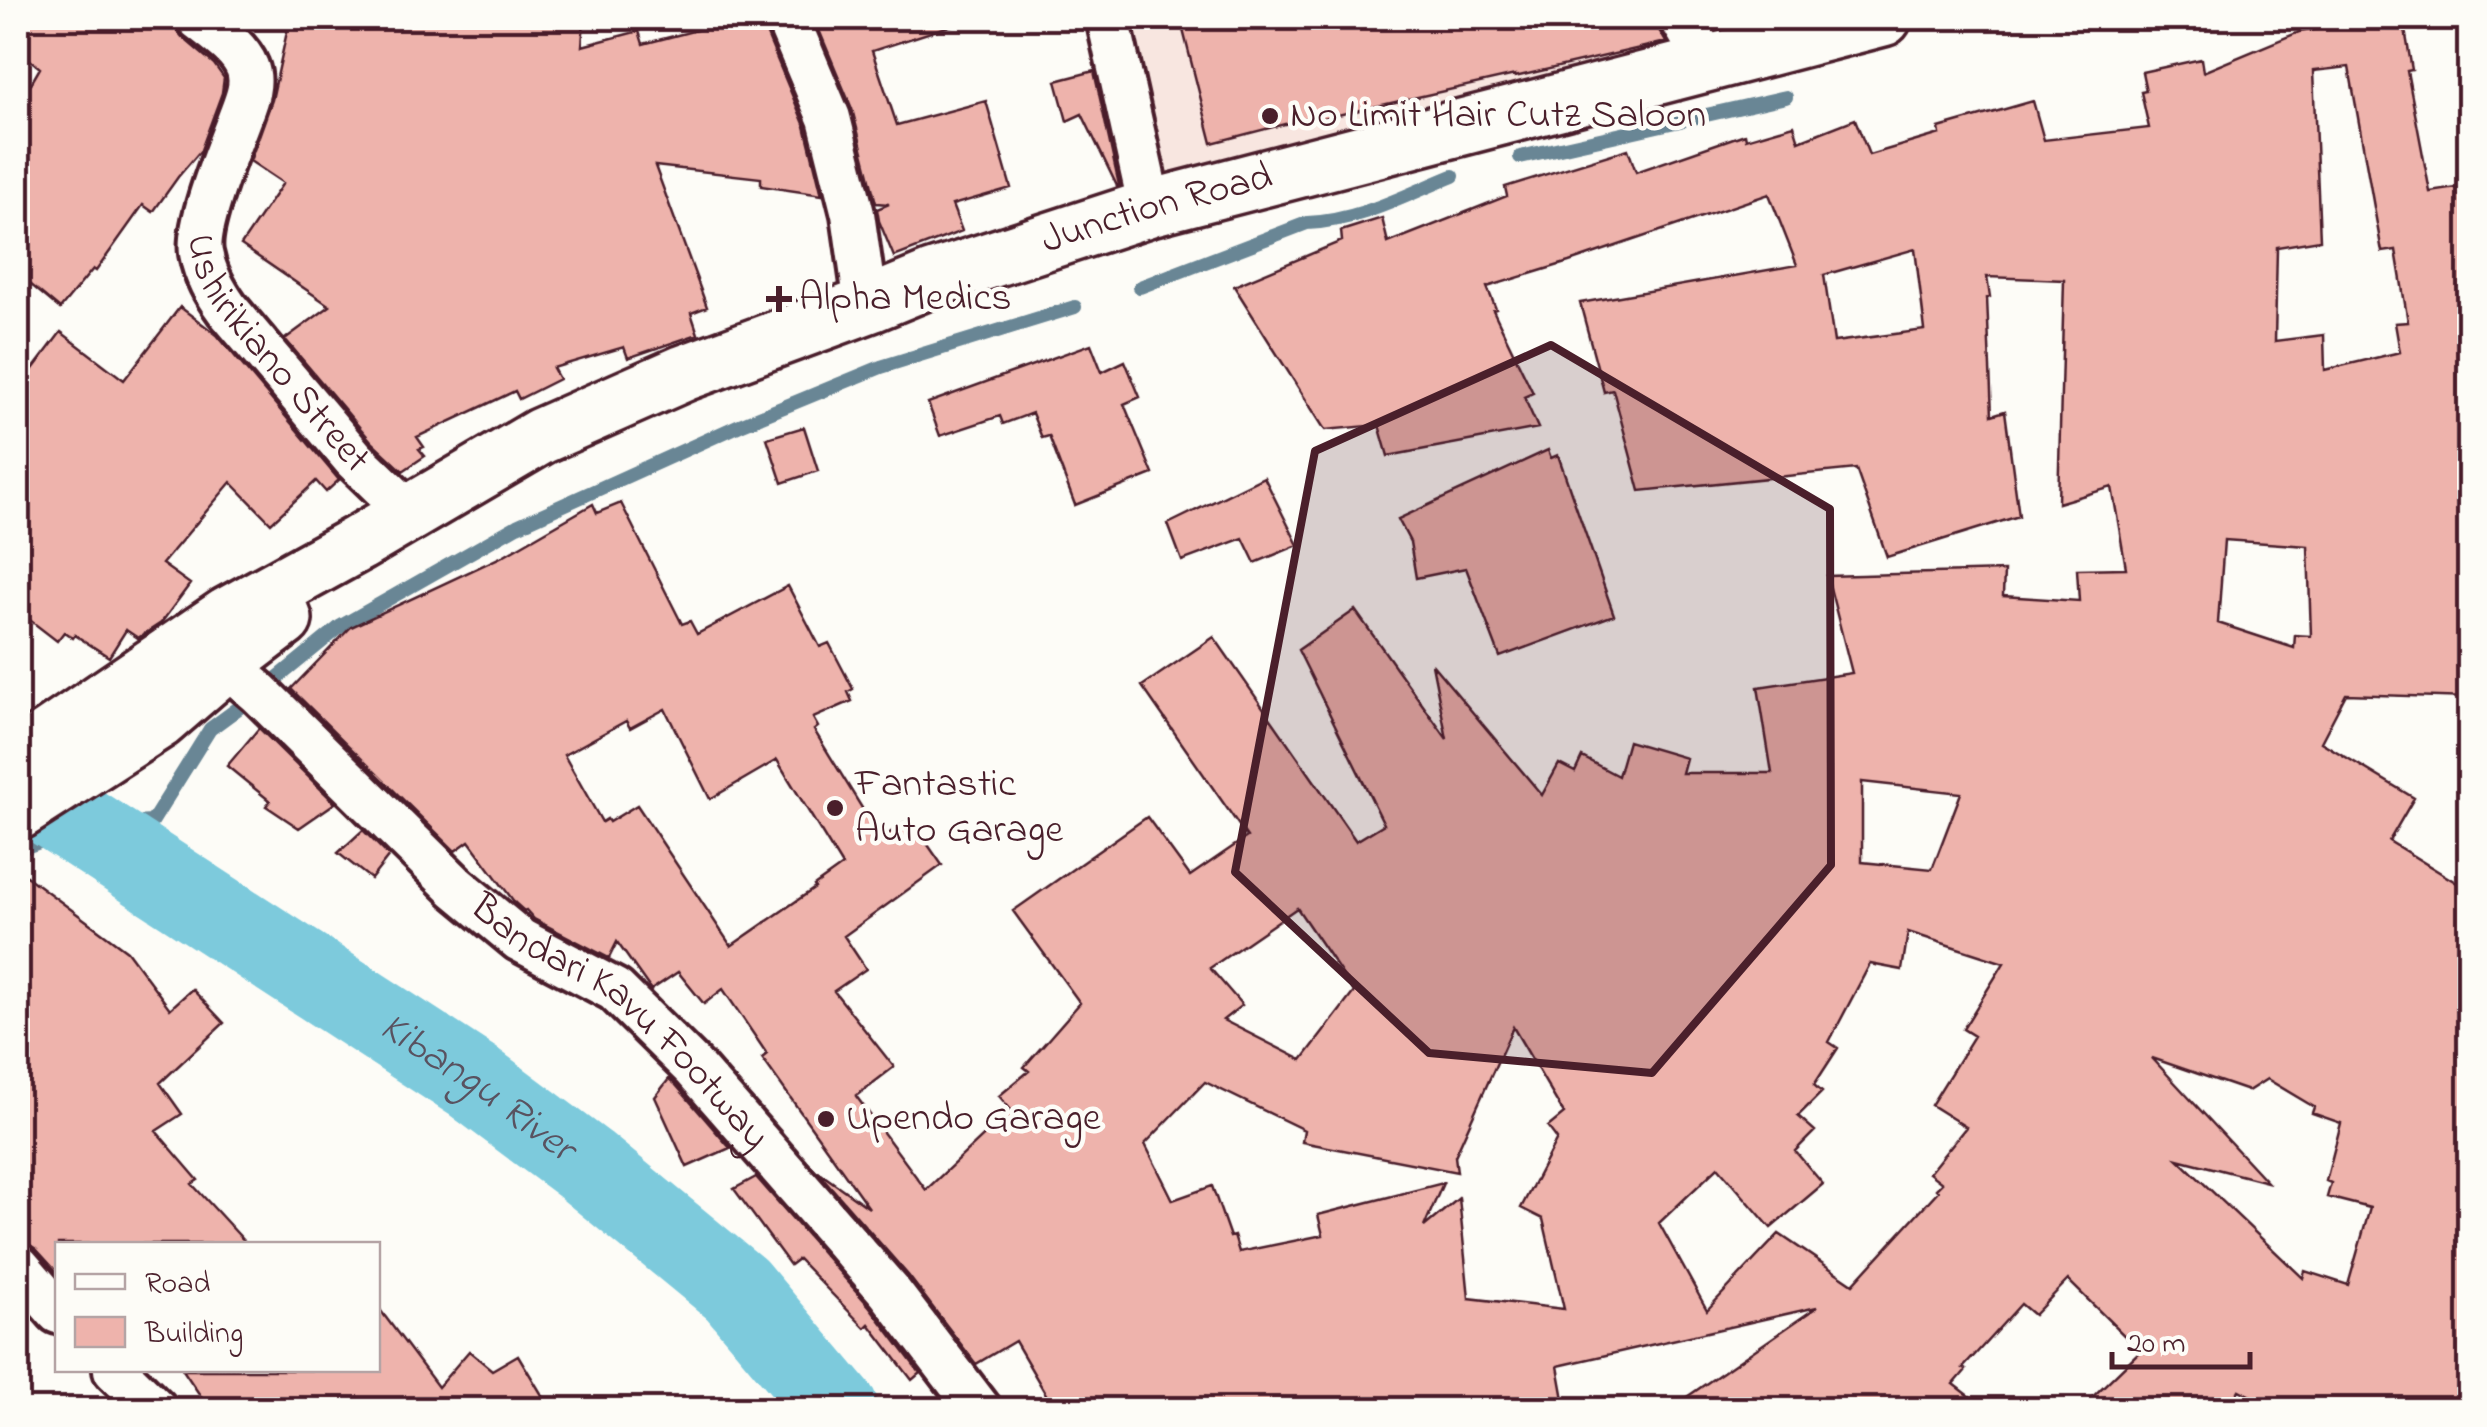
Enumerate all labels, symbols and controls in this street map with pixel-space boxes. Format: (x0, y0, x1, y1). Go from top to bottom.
place label: No Limit Hair Cutz Saloon (1290, 87, 1706, 146)
marker: No Limit Hair Cutz Saloon (1259, 105, 1281, 127)
street label: Junction Road (1034, 148, 1279, 271)
street label: Ushirikiano Street (171, 234, 383, 488)
place label: Alpha Medics (799, 270, 1012, 329)
marker: Alpha Medics (768, 288, 790, 310)
place label: Fantastic Auto Garage (854, 756, 1063, 861)
marker: Fantastic Auto Garage (824, 797, 846, 819)
street label: Bandari Kavu Footway (455, 879, 783, 1164)
water label: Kibangu River (367, 998, 592, 1181)
place label: Upendo Garage (846, 1090, 1101, 1149)
marker: Upendo Garage (815, 1108, 837, 1130)
legend (55, 1242, 380, 1372)
text: Road (145, 1263, 210, 1307)
scale bar (2112, 1307, 2250, 1369)
text: Building (144, 1313, 243, 1357)
text: 20 m (2127, 1323, 2186, 1367)

